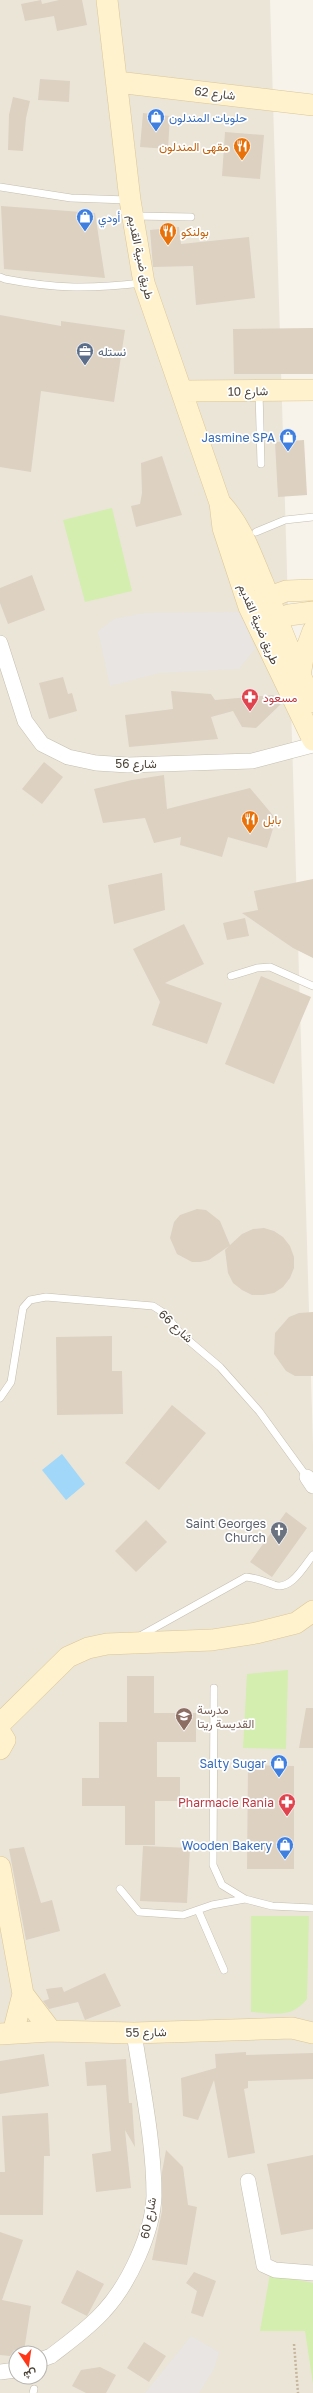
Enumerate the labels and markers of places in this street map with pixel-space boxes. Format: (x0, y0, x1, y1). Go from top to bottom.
shop icon: حلويات المندلون (146, 107, 166, 132)
place label: حلويات المندلون (169, 110, 247, 126)
restaurant icon: مقهى المندلون (232, 136, 252, 161)
place label: مقهى المندلون (159, 139, 229, 155)
shop icon: أودي (75, 207, 95, 232)
place label: أودي (98, 210, 121, 228)
restaurant icon: بولنكو (158, 221, 178, 246)
place label: بولنكو (181, 224, 209, 240)
office icon: نستله (75, 341, 95, 366)
place label: نستله (98, 344, 126, 359)
shop icon: Jasmine SPA (278, 427, 298, 452)
place label: Jasmine SPA (201, 430, 275, 445)
pharmacy icon: مسعود (240, 687, 260, 712)
place label: مسعود (263, 690, 297, 706)
restaurant icon: بابل (240, 809, 260, 834)
place label: بابل (263, 812, 281, 828)
place label: Saint Georges Church (185, 1516, 266, 1545)
church icon: Saint Georges Church (269, 1520, 289, 1545)
place label: مدرسة القديسة ريتا (197, 1702, 254, 1732)
school or university icon: مدرسة القديسة ريتا (174, 1706, 194, 1731)
shop icon: Salty Sugar (269, 1753, 289, 1778)
place label: Salty Sugar (199, 1756, 266, 1771)
pharmacy icon: Pharmacie Rania (277, 1792, 297, 1817)
place label: Pharmacie Rania (178, 1795, 274, 1810)
shop icon: Wooden Bakery (275, 1835, 295, 1860)
place label: Wooden Bakery (182, 1838, 272, 1853)

